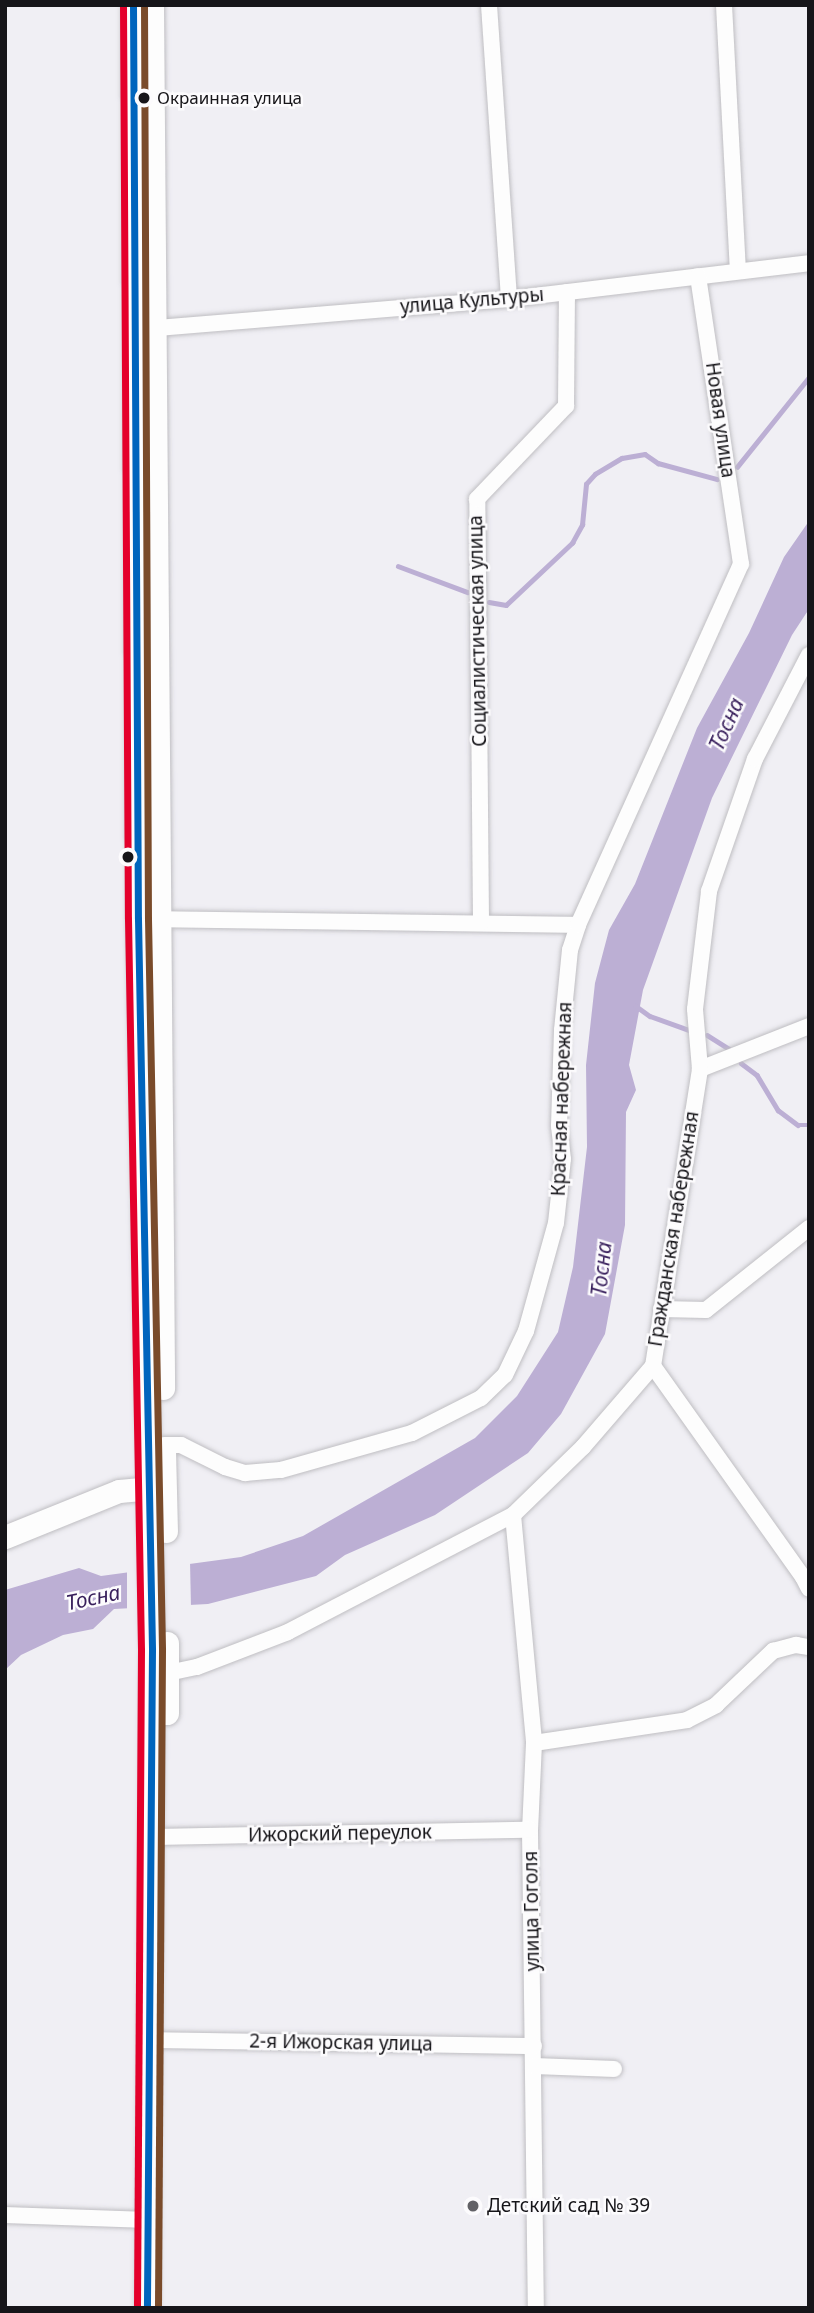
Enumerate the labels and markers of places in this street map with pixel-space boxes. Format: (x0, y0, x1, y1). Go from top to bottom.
place label: Окраинная улица (157, 88, 302, 108)
marker: Окраинная улица (137, 91, 151, 105)
unlabelled marker (121, 850, 135, 864)
place label: Детский сад № 39 (487, 2195, 650, 2217)
marker: Детский сад № 39 (465, 2198, 481, 2214)

